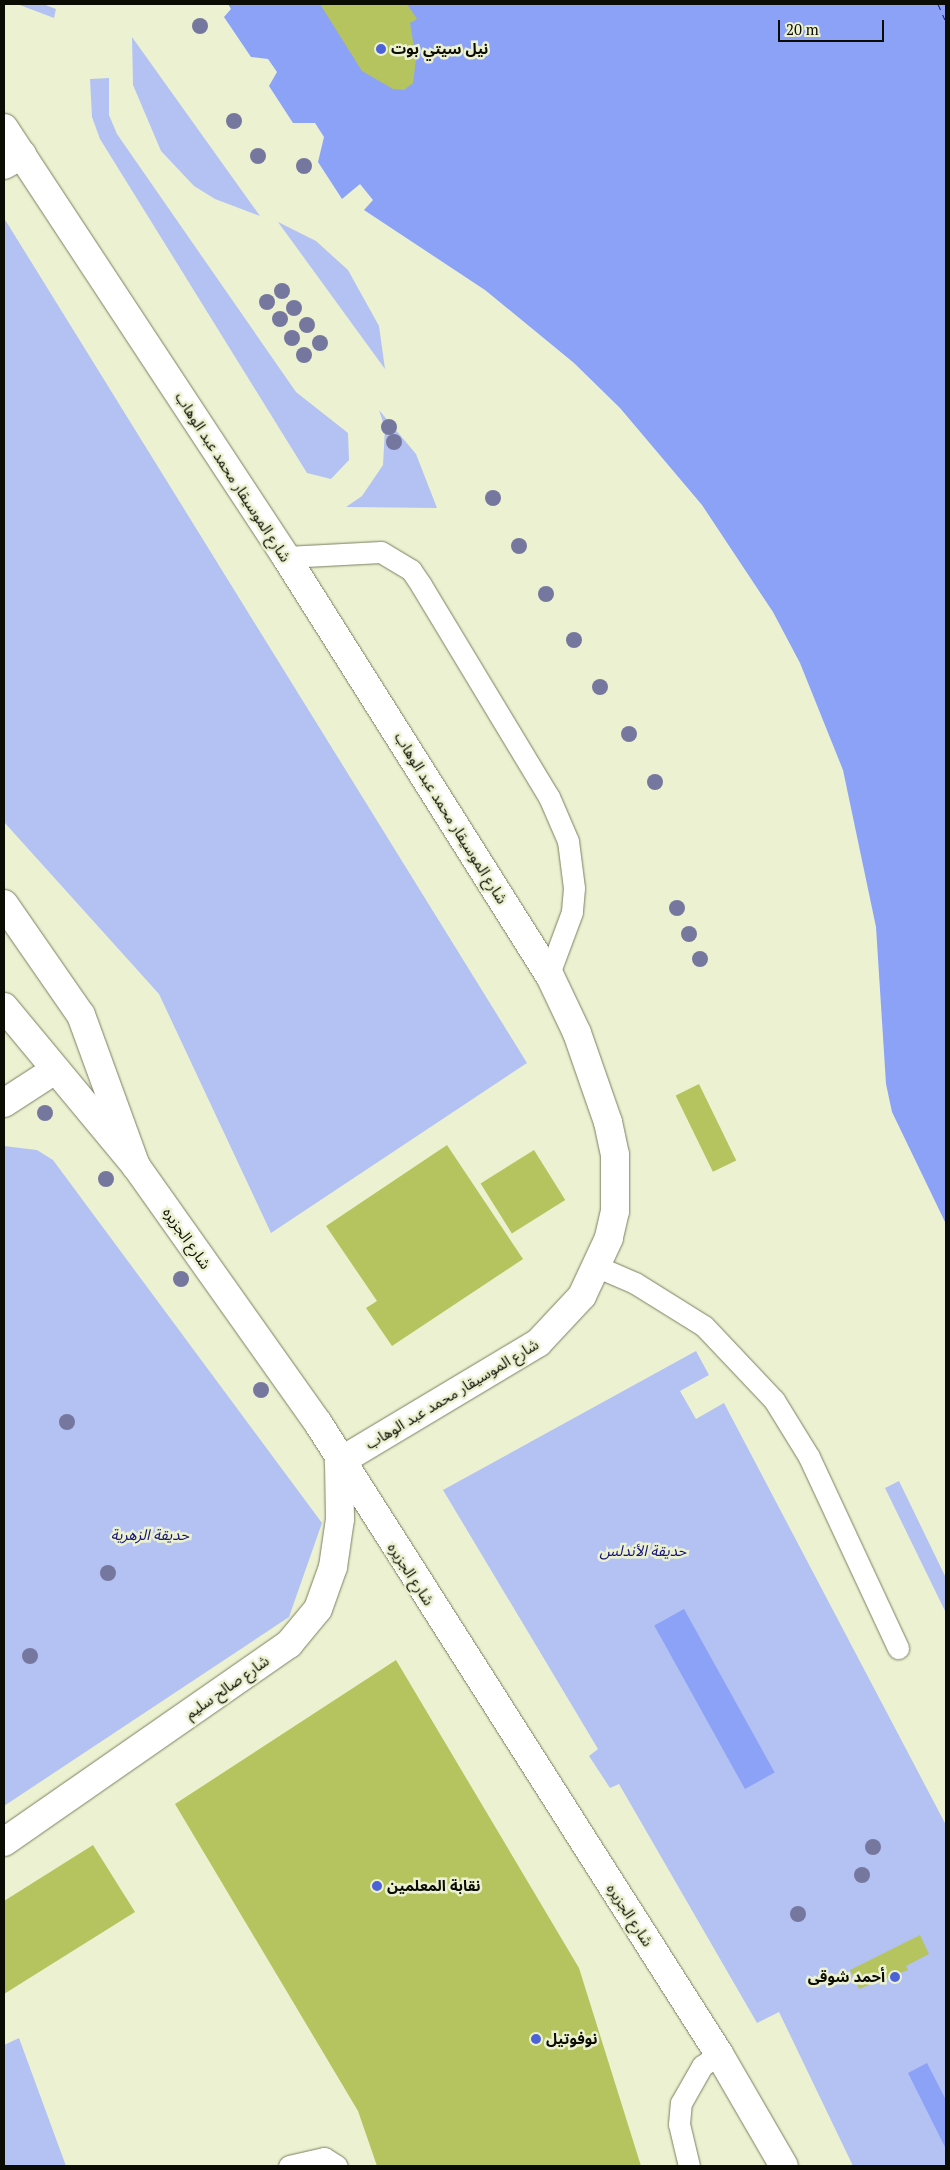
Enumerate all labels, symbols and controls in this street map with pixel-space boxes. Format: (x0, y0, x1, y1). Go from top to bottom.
scale bar (780, 10, 886, 42)
text: 20 m (786, 19, 819, 39)
place label: نيل سيتي بوت (391, 40, 488, 58)
marker: نيل سيتي بوت (375, 43, 387, 55)
street label: شارع الموسيقار محمد عبد الوهاب (171, 389, 295, 565)
street label: شارع الموسيقار محمد عبد الوهاب (391, 729, 511, 907)
street label: شارع الجزيره (159, 1204, 215, 1272)
street label: شارع الموسيقار محمد عبد الوهاب (362, 1335, 542, 1453)
park label: حديقة الزهرية (111, 1526, 189, 1544)
street label: شارع الجزيره (384, 1539, 438, 1609)
park label: حديقة الأندلس (600, 1542, 686, 1560)
street label: شارع صالح سليم (182, 1651, 272, 1723)
place label: نقابة المعلمين (387, 1877, 481, 1895)
marker: نقابة المعلمين (371, 1880, 383, 1892)
street label: شارع الجزيره (603, 1880, 657, 1950)
place label: أحمد شوقى (808, 1968, 885, 1986)
marker: أحمد شوقى (889, 1971, 901, 1983)
place label: نوفوتيل (546, 2030, 597, 2048)
marker: نوفوتيل (530, 2033, 542, 2045)

